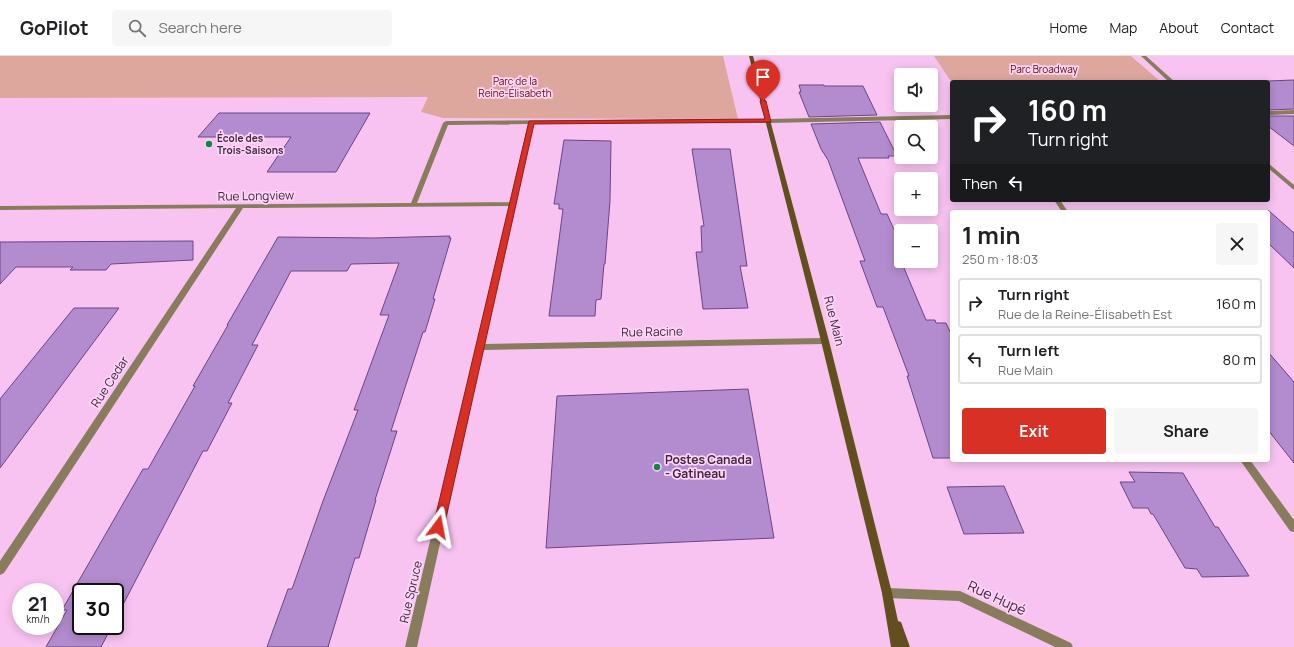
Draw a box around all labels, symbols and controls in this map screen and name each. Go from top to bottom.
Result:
search box [112,10,392,46]
text: GoPilot [20,15,88,41]
icon: search [126,17,148,39]
text: Search here [158,17,242,38]
text: Home [1050,18,1087,37]
text: Map [1109,18,1137,37]
text: About [1159,18,1199,37]
text: Contact [1221,18,1274,37]
pin [746,60,780,101]
park label: Parc Broadway [1010,62,1078,76]
icon: arrive [752,66,774,88]
map controls [894,68,938,268]
button: sound [894,68,938,112]
park label: Parc de la Reine-Élisabeth [478,74,552,100]
text: 160 m [1028,91,1107,129]
icon: right [962,96,1014,148]
button: search [894,120,938,164]
text: Turn right [1028,127,1109,151]
place label: École des Trois-Saisons [217,131,284,157]
marker: École des Trois-Saisons [204,139,214,149]
button: + [894,172,938,216]
icon: left [1005,172,1027,194]
text: Then [962,173,997,194]
street label: Rue Longview [218,186,294,205]
text: 1 min [962,218,1021,251]
button: close [1216,223,1258,265]
button: − [894,224,938,268]
text: 250 m · 18:03 [962,250,1038,268]
text: Turn right [998,284,1069,305]
icon: right [964,292,986,314]
text: 160 m [1216,293,1256,314]
street label: Rue Main [820,294,849,348]
text: Rue de la Reine-Élisabeth Est [998,305,1172,323]
street label: Rue Racine [621,322,683,341]
text: Turn left [998,340,1060,361]
icon: left [964,348,986,370]
text: 80 m [1222,349,1256,370]
street label: Rue Cedar [87,352,133,411]
text: Rue Main [998,361,1053,379]
button: Exit [962,408,1106,454]
button: Share [1114,408,1258,454]
place label: Postes Canada - Gatineau [665,451,752,482]
marker: Postes Canada - Gatineau [652,462,662,472]
position arrow [417,506,459,548]
street label: Rue Spruce [395,559,426,625]
street label: Rue Hupé [965,576,1030,619]
speed limit sign: 30 [72,583,124,635]
text: 21 [28,590,48,617]
text: km/h [26,612,50,626]

